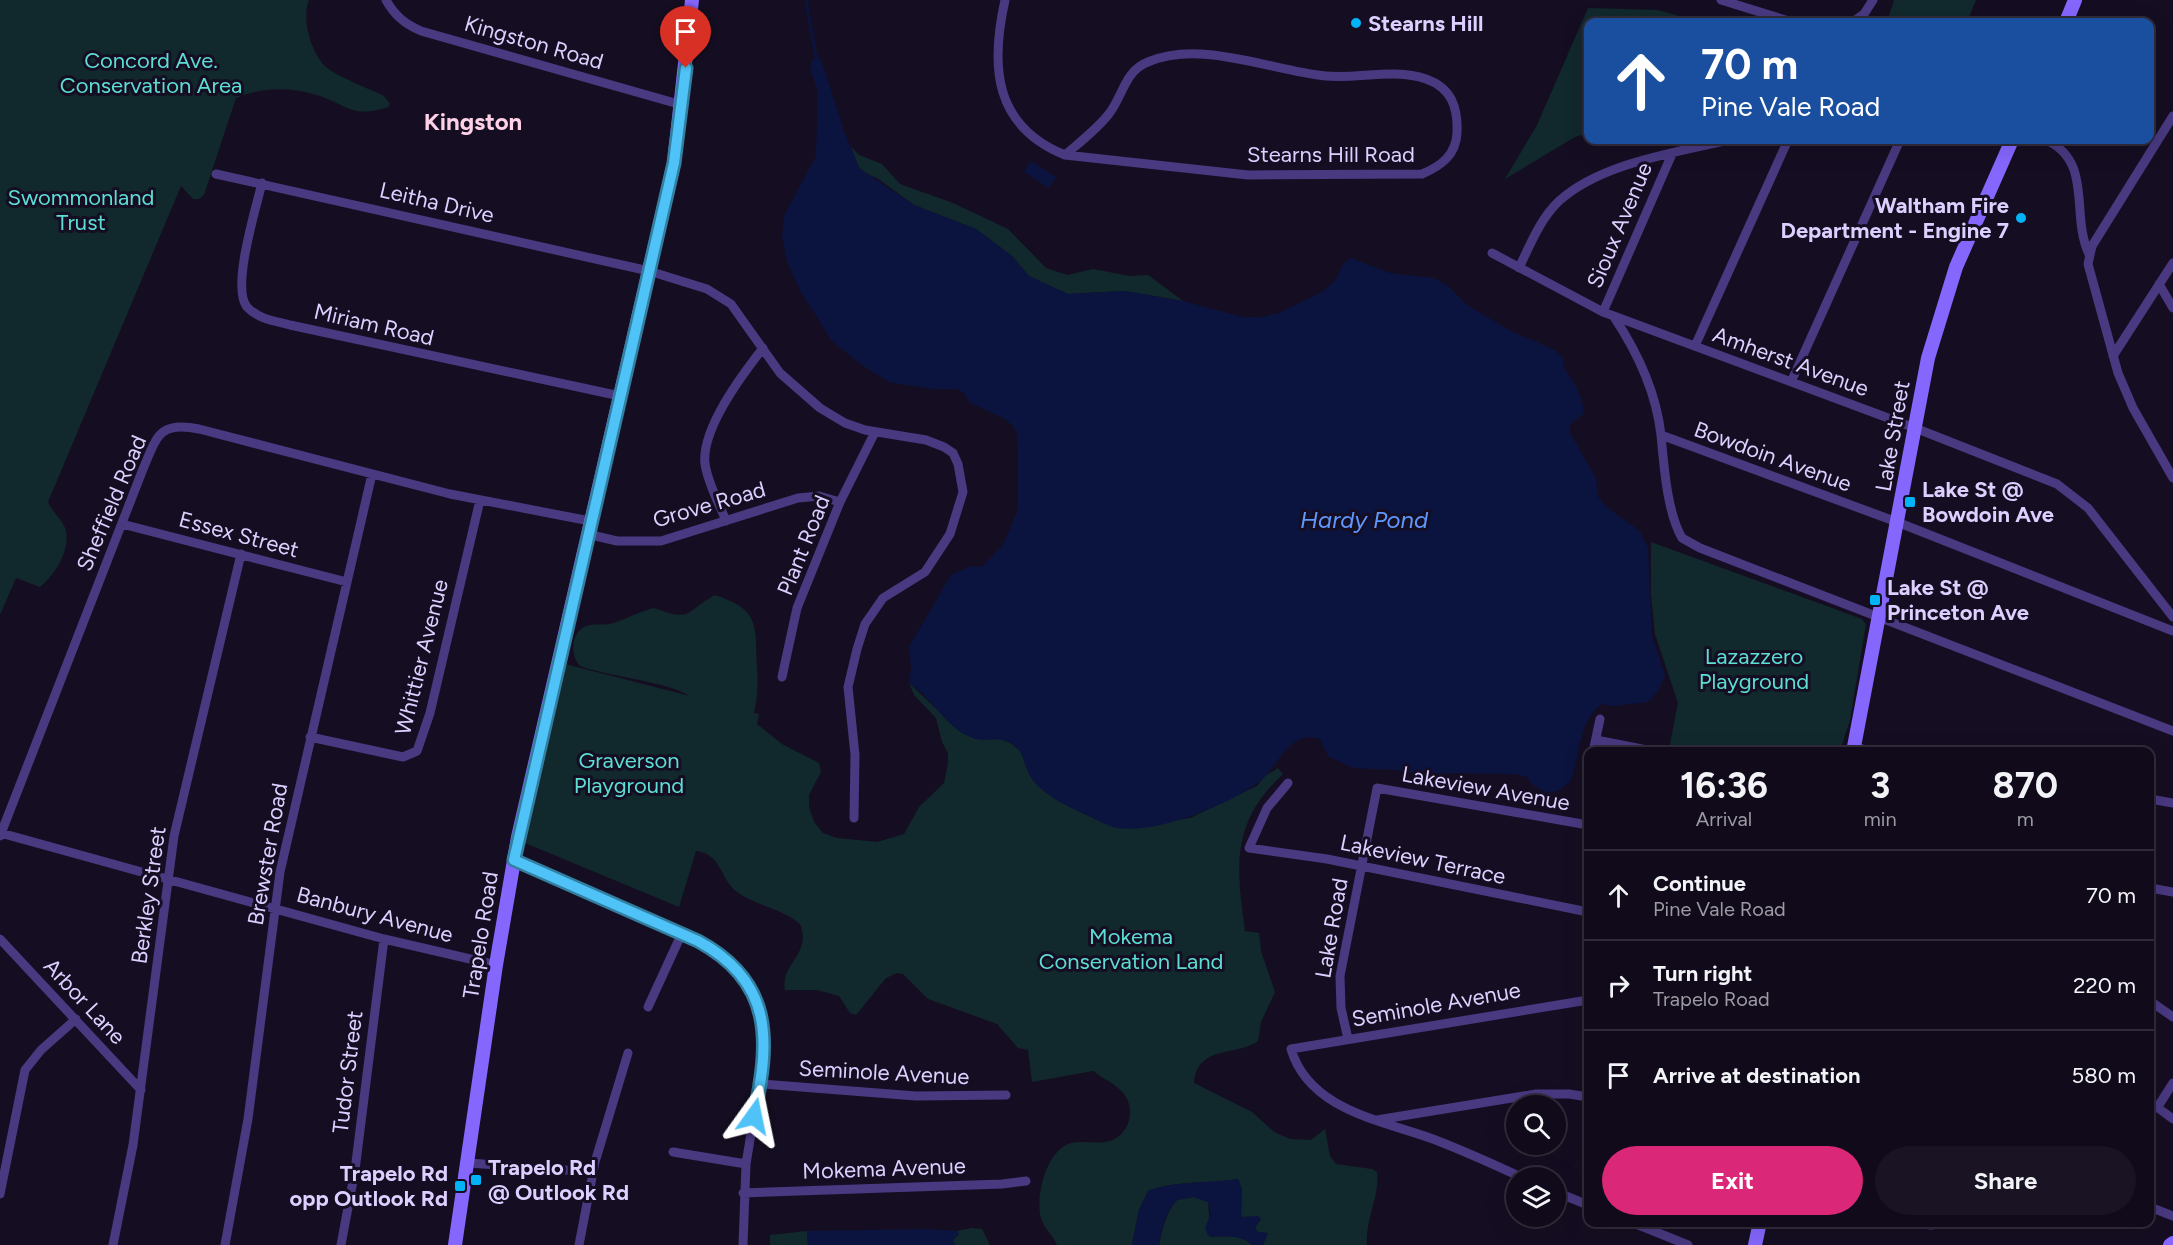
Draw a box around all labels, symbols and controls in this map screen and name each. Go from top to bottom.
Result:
pin [660,6,711,68]
street label: Kingston Road [461,10,606,75]
place label: Stearns Hill [1368,10,1483,37]
icon: arrive [669,15,702,48]
marker: Stearns Hill [1349,16,1363,30]
text: 70 m [1701,39,1798,90]
icon: ahead [1602,42,1680,120]
park label: Concord Ave. Conservation Area [60,47,242,99]
text: Pine Vale Road [1701,90,1880,123]
district label: Kingston [424,107,522,136]
street label: Stearns Hill Road [1247,141,1415,168]
street label: Sioux Avenue [1581,158,1658,292]
street label: Leitha Drive [377,176,497,229]
park label: Swommonland Trust [8,184,154,236]
place label: Waltham Fire Department - Engine 7 [1781,192,2009,244]
marker: Waltham Fire Department - Engine 7 [2014,211,2028,225]
street label: Miriam Road [311,298,436,351]
street label: Amherst Avenue [1709,321,1872,402]
street label: Lake Street [1869,379,1916,494]
street label: Bowdoin Avenue [1690,415,1855,498]
street label: Sheffield Road [71,431,152,575]
street label: Grove Road [650,476,769,533]
place label: Lake St @ Bowdoin Ave [1922,476,2054,528]
street label: Plant Road [771,491,836,599]
marker: Lake St @ Bowdoin Ave [1903,495,1917,509]
water label: Hardy Pond [1300,505,1429,534]
street label: Essex Street [176,506,302,563]
place label: Lake St @ Princeton Ave [1887,574,2029,626]
street label: Whittier Avenue [389,576,454,738]
marker: Lake St @ Princeton Ave [1868,593,1882,607]
park label: Lazazzero Playground [1699,643,1809,695]
park label: Graverson Playground [574,747,684,799]
street label: Lakeview Avenue [1400,760,1572,817]
text: 16:36 [1680,764,1768,807]
text: 3 [1870,764,1890,807]
text: 870 [1993,764,2058,807]
street label: Brewster Road [242,781,293,927]
text: Arrival [1696,807,1752,831]
text: min [1864,807,1897,831]
text: m [2017,807,2034,831]
street label: Berkley Street [125,824,172,966]
street label: Lakeview Terrace [1338,829,1508,890]
street label: Trapelo Road [457,870,504,1001]
text: Continue [1653,870,1746,897]
street label: Lake Road [1309,876,1354,980]
icon: ahead [1602,879,1635,912]
street label: Banbury Avenue [294,881,456,948]
text: 70 m [2086,882,2136,909]
text: Pine Vale Road [1653,897,1786,921]
park label: Mokema Conservation Land [1039,923,1223,975]
street label: Arbor Lane [38,953,131,1050]
text: Turn right [1653,960,1752,987]
icon: right [1602,969,1635,1002]
text: 220 m [2073,972,2136,999]
street label: Seminole Avenue [1350,976,1523,1033]
text: Trapelo Road [1653,987,1770,1011]
street label: Tudor Street [327,1009,368,1135]
street label: Seminole Avenue [798,1055,970,1090]
icon: arrive [1602,1059,1635,1092]
text: Arrive at destination [1653,1062,1861,1089]
text: 580 m [2072,1062,2136,1089]
position arrow [722,1084,786,1148]
map controls [1506,1095,1566,1227]
button: search [1506,1095,1566,1155]
button: Exit [1602,1146,1863,1215]
button: Share [1875,1146,2136,1215]
street label: Mokema Avenue [802,1152,966,1185]
place label: Trapelo Rd @ Outlook Rd [488,1154,629,1206]
place label: Trapelo Rd opp Outlook Rd [290,1160,448,1212]
button: layers [1506,1167,1566,1227]
marker: Trapelo Rd @ Outlook Rd [469,1173,483,1187]
marker: Trapelo Rd opp Outlook Rd [453,1179,467,1193]

